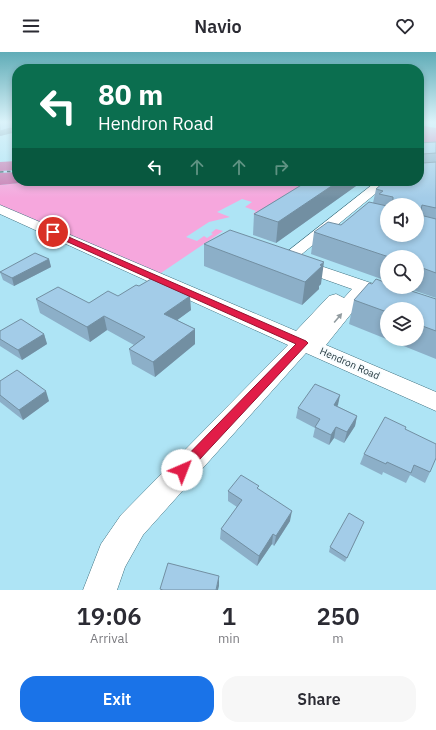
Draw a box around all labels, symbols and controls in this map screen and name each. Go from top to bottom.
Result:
icon: menu [20,15,42,37]
text: Navio [194,15,242,38]
icon: heart [394,15,416,37]
text: 80 m [98,76,163,113]
icon: left [32,80,84,132]
text: Hendron Road [98,112,214,135]
icon: left [144,156,166,178]
icon: ahead [186,156,208,178]
icon: ahead [228,156,250,178]
icon: right [270,156,292,178]
map controls [380,198,424,346]
button: sound [380,198,424,242]
pin [36,215,70,249]
icon: arrive [42,221,64,243]
button: search [380,250,424,294]
button: layers [380,302,424,346]
one-way arrow [334,312,343,323]
street label: Hendron Road [318,344,382,382]
position arrow [161,449,203,491]
text: 19:06 [76,600,142,632]
text: 1 [222,600,236,632]
text: 250 [316,600,360,632]
text: Arrival [90,630,128,647]
text: min [218,630,240,647]
text: m [332,630,344,647]
button: Exit [20,676,214,722]
button: Share [222,676,416,722]

